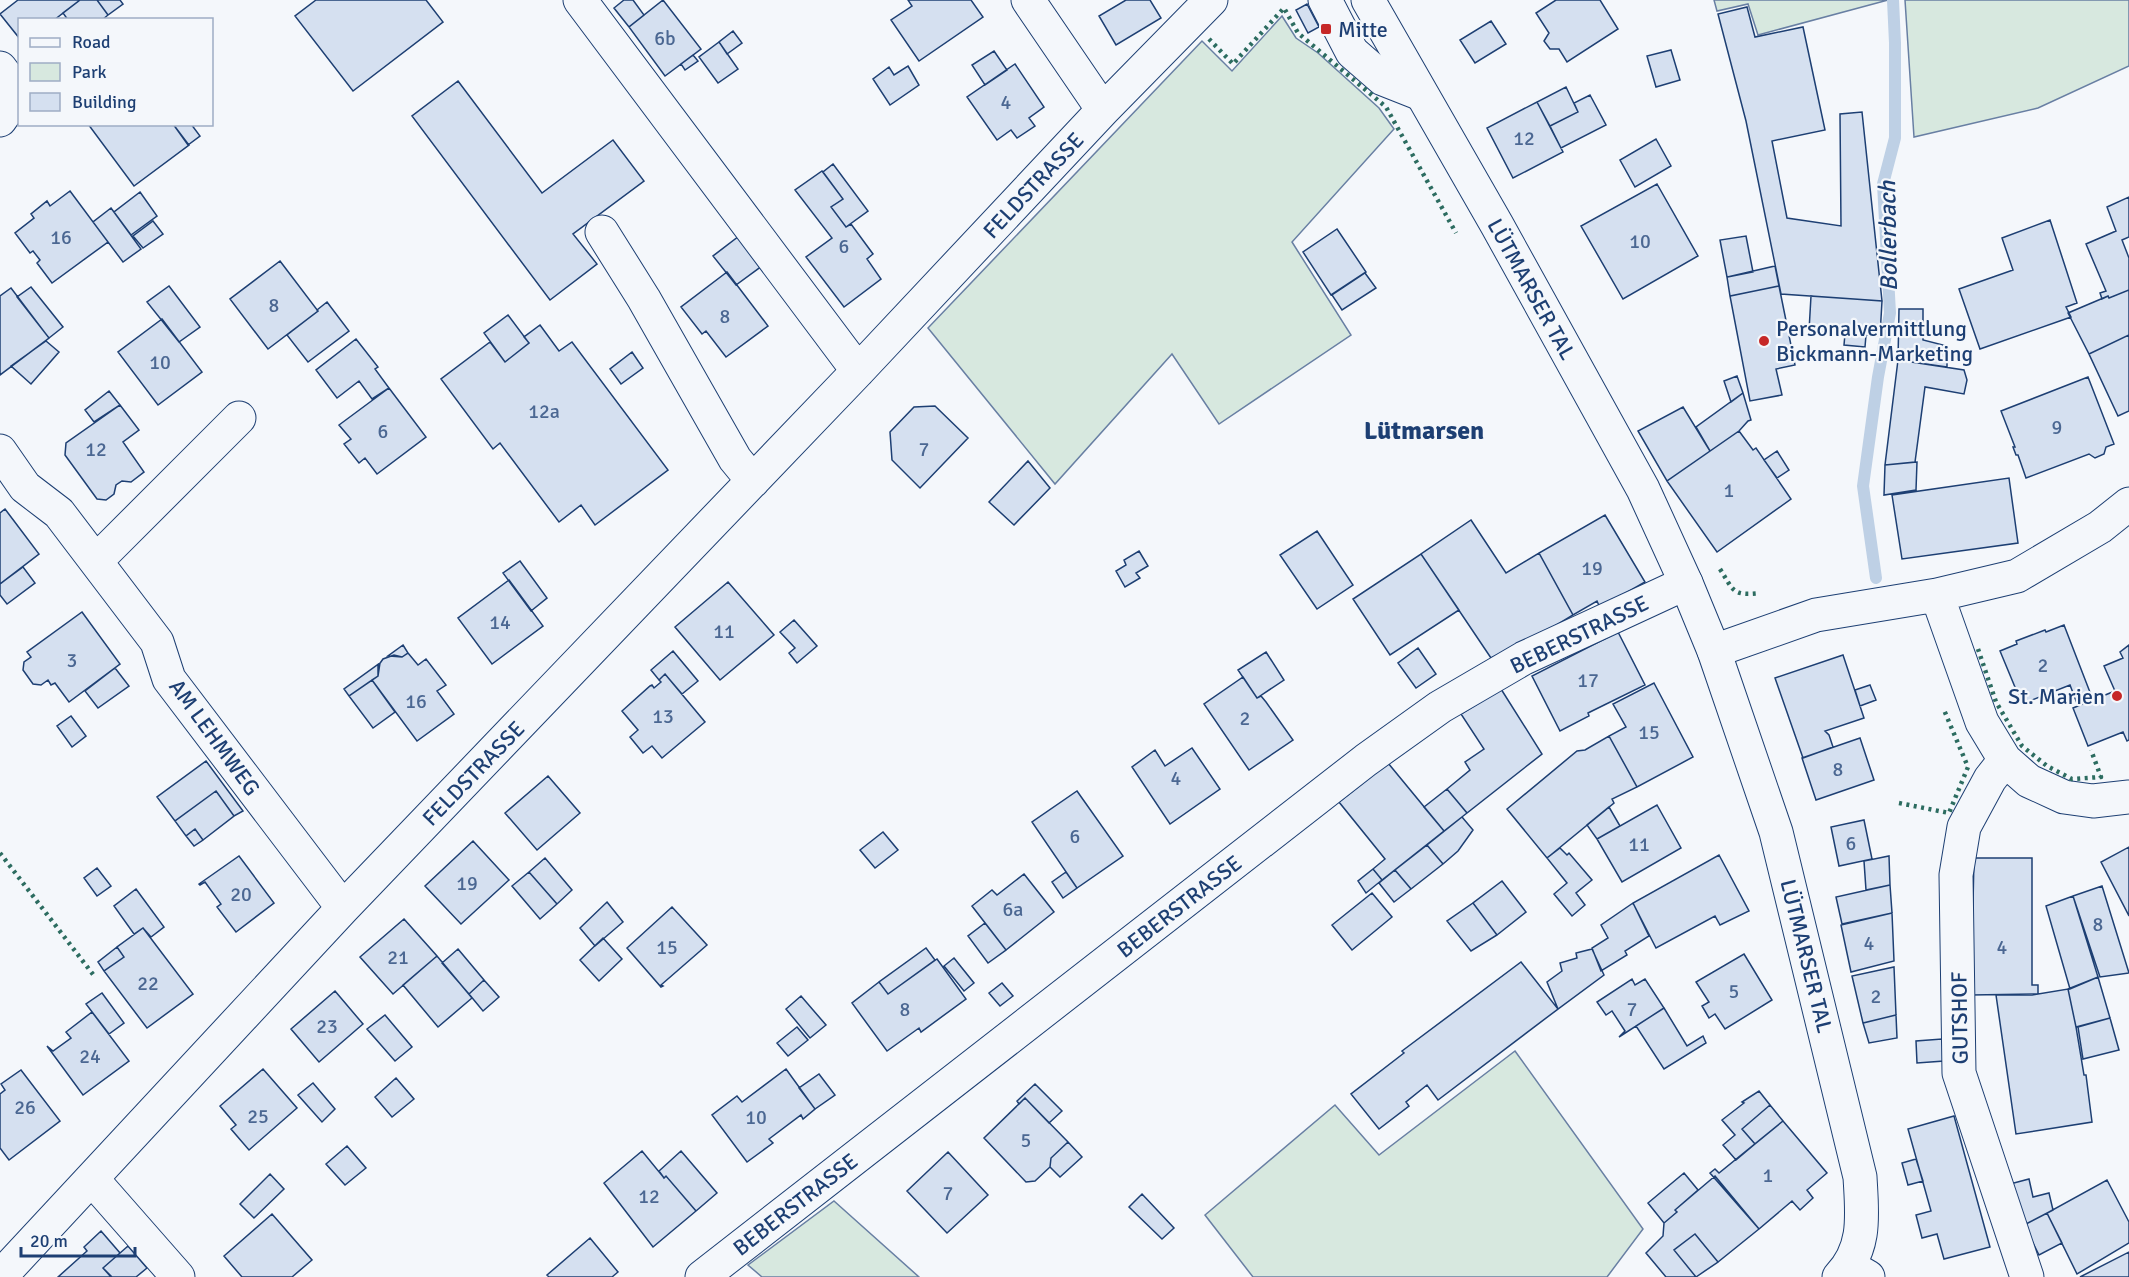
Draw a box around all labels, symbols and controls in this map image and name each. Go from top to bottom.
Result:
place label: Mitte [1338,16,1388,43]
legend [18,18,213,126]
marker: Mitte [1319,22,1333,36]
house number: 6b [654,26,676,51]
text: Road [72,31,111,53]
text: Park [72,61,107,83]
house number: 4 [1001,90,1012,115]
text: Building [72,91,136,113]
house number: 12 [1513,126,1535,151]
street label: FELDSTRASSE [977,127,1089,244]
water label: Bollerbach [1872,180,1904,292]
street label: LÜTMARSER TAL [1482,214,1582,365]
house number: 16 [50,225,72,250]
house number: 10 [1629,229,1651,254]
house number: 6 [839,234,849,259]
house number: 8 [269,293,279,318]
house number: 8 [720,304,730,329]
place label: Personalvermittlung Bickmann-Marketing [1776,315,1973,367]
marker: Personalvermittlung Bickmann-Marketing [1757,334,1771,348]
house number: 10 [149,350,171,375]
house number: 12a [528,399,560,424]
district label: Lütmarsen [1364,415,1484,447]
house number: 9 [2052,415,2062,440]
house number: 6 [378,419,388,444]
house number: 12 [85,437,107,462]
house number: 7 [919,437,929,462]
house number: 1 [1724,478,1734,503]
house number: 19 [1581,556,1603,581]
street label: BEBERSTRASSE [1506,589,1653,680]
house number: 14 [489,610,511,635]
house number: 11 [713,619,735,644]
house number: 3 [67,648,77,673]
house number: 2 [2038,653,2048,678]
house number: 17 [1577,668,1599,693]
street label: AM LEHMWEG [163,674,266,801]
place label: St. Marien [2008,683,2105,710]
house number: 16 [405,689,427,714]
marker: St. Marien [2110,689,2124,703]
house number: 13 [652,704,674,729]
house number: 2 [1240,706,1250,731]
street label: FELDSTRASSE [417,715,530,831]
house number: 15 [1638,720,1660,745]
house number: 8 [1833,757,1843,782]
house number: 4 [1171,766,1182,791]
house number: 6 [1070,824,1080,849]
house number: 6 [1846,831,1856,856]
house number: 11 [1628,832,1650,857]
street label: BEBERSTRASSE [1112,849,1247,963]
house number: 19 [456,871,478,896]
street label: LÜTMARSER TAL [1774,877,1839,1036]
house number: 20 [230,882,252,907]
house number: 6a [1003,897,1023,922]
house number: 8 [2093,912,2103,937]
house number: 4 [1864,931,1875,956]
house number: 15 [656,935,678,960]
house number: 4 [1997,935,2008,960]
house number: 21 [387,945,409,970]
house number: 22 [137,971,159,996]
street label: GUTSHOF [1945,971,1974,1065]
house number: 5 [1729,979,1739,1004]
house number: 2 [1871,984,1881,1009]
house number: 8 [900,997,910,1022]
house number: 7 [1627,997,1637,1022]
house number: 23 [316,1014,338,1039]
house number: 24 [79,1044,101,1069]
house number: 26 [14,1095,36,1120]
house number: 25 [247,1104,269,1129]
house number: 10 [745,1105,767,1130]
house number: 5 [1021,1128,1031,1153]
street label: BEBERSTRASSE [728,1147,863,1261]
house number: 1 [1763,1163,1773,1188]
house number: 7 [943,1181,953,1206]
house number: 12 [638,1184,660,1209]
scale bar [21,1220,135,1258]
text: 20 m [30,1230,68,1252]

